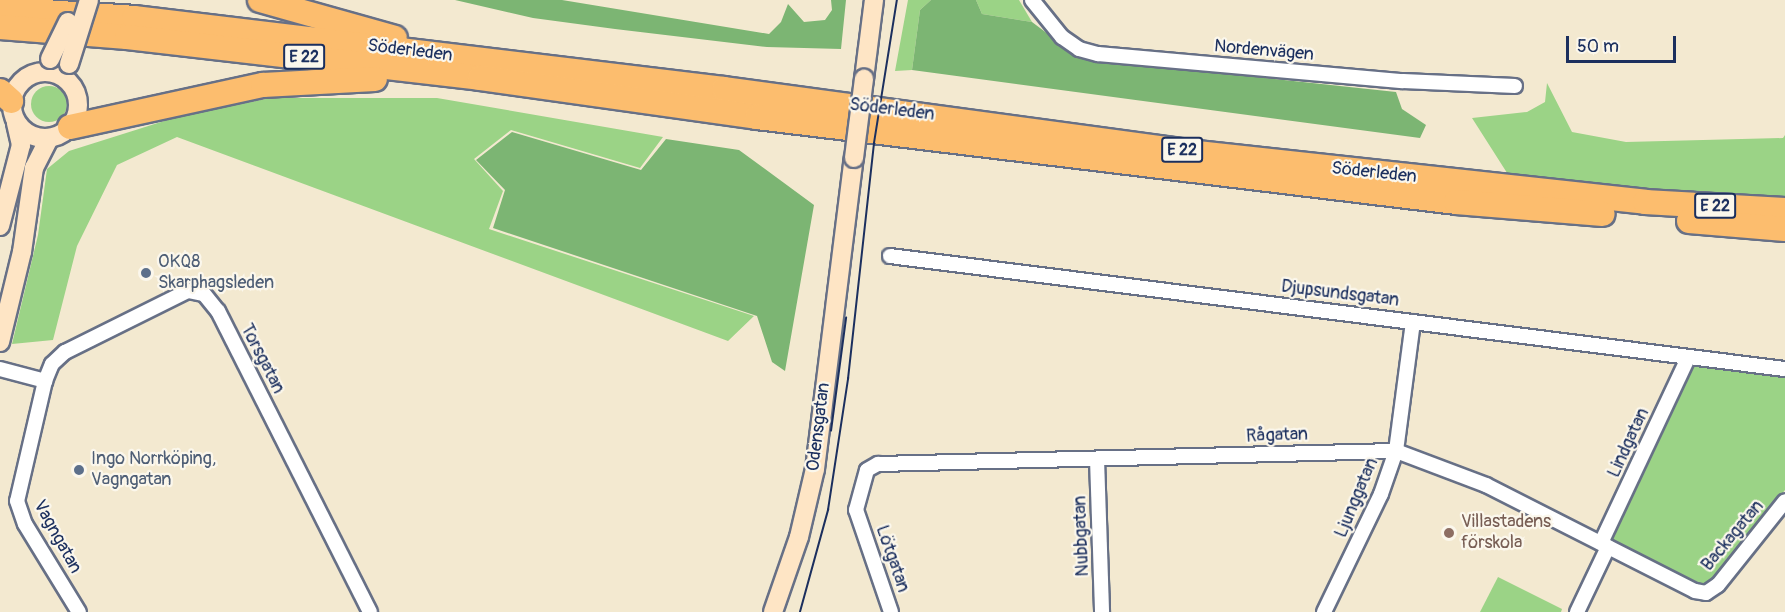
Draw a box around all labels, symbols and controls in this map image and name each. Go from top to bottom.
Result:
scale bar [1569,24,1678,62]
street label: Söderleden [366,35,454,67]
text: 50 m [1577,35,1619,58]
street label: Nordenvägen [1213,36,1315,66]
road number: E 22 [283,44,325,70]
street label: Söderleden [848,94,936,126]
road number: E 22 [1161,137,1203,163]
street label: Söderleden [1330,158,1418,188]
road number: E 22 [1694,193,1736,219]
place label: OKQ8 Skarphagsleden [158,252,274,294]
marker: OKQ8 Skarphagsleden [139,266,153,280]
street label: Djupsundsgatan [1280,276,1400,312]
street label: Torsgatan [235,320,289,398]
street label: Odensgatan [803,382,835,472]
street label: Lindgatan [1604,405,1654,481]
street label: Rågatan [1246,424,1308,448]
place label: Ingo Norrköping, Vagngatan [91,449,216,492]
street label: Ljunggatan [1331,455,1383,541]
marker: Ingo Norrköping, Vagngatan [72,463,86,477]
street label: Nubbgatan [1070,495,1094,577]
street label: Backagatan [1697,496,1769,576]
street label: Vagngatan [28,497,86,577]
place label: Villastadens förskola [1461,512,1551,554]
street label: Lötgatan [870,523,914,595]
marker: Villastadens förskola [1442,526,1456,540]

